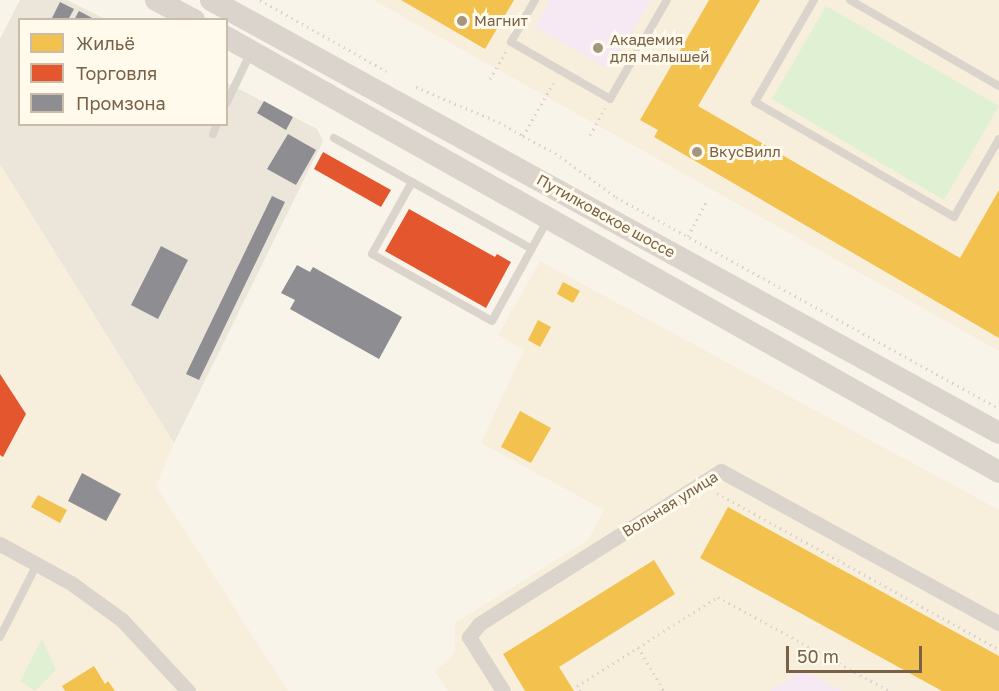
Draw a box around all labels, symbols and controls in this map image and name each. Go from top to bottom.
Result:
place label: Магнит [474,12,528,30]
marker: Магнит [455,14,469,28]
legend [18,18,228,126]
place label: Академия для малышей [610,30,709,65]
text: Жильё [76,32,135,54]
marker: Академия для малышей [591,41,605,55]
text: Торговля [76,62,157,84]
text: Промзона [76,92,166,114]
place label: ВкусВилл [709,143,781,161]
marker: ВкусВилл [690,145,704,159]
street label: Путилковское шоссе [534,171,678,261]
street label: Вольная улица [619,467,721,541]
scale bar [789,634,926,672]
text: 50 m [797,645,839,667]

